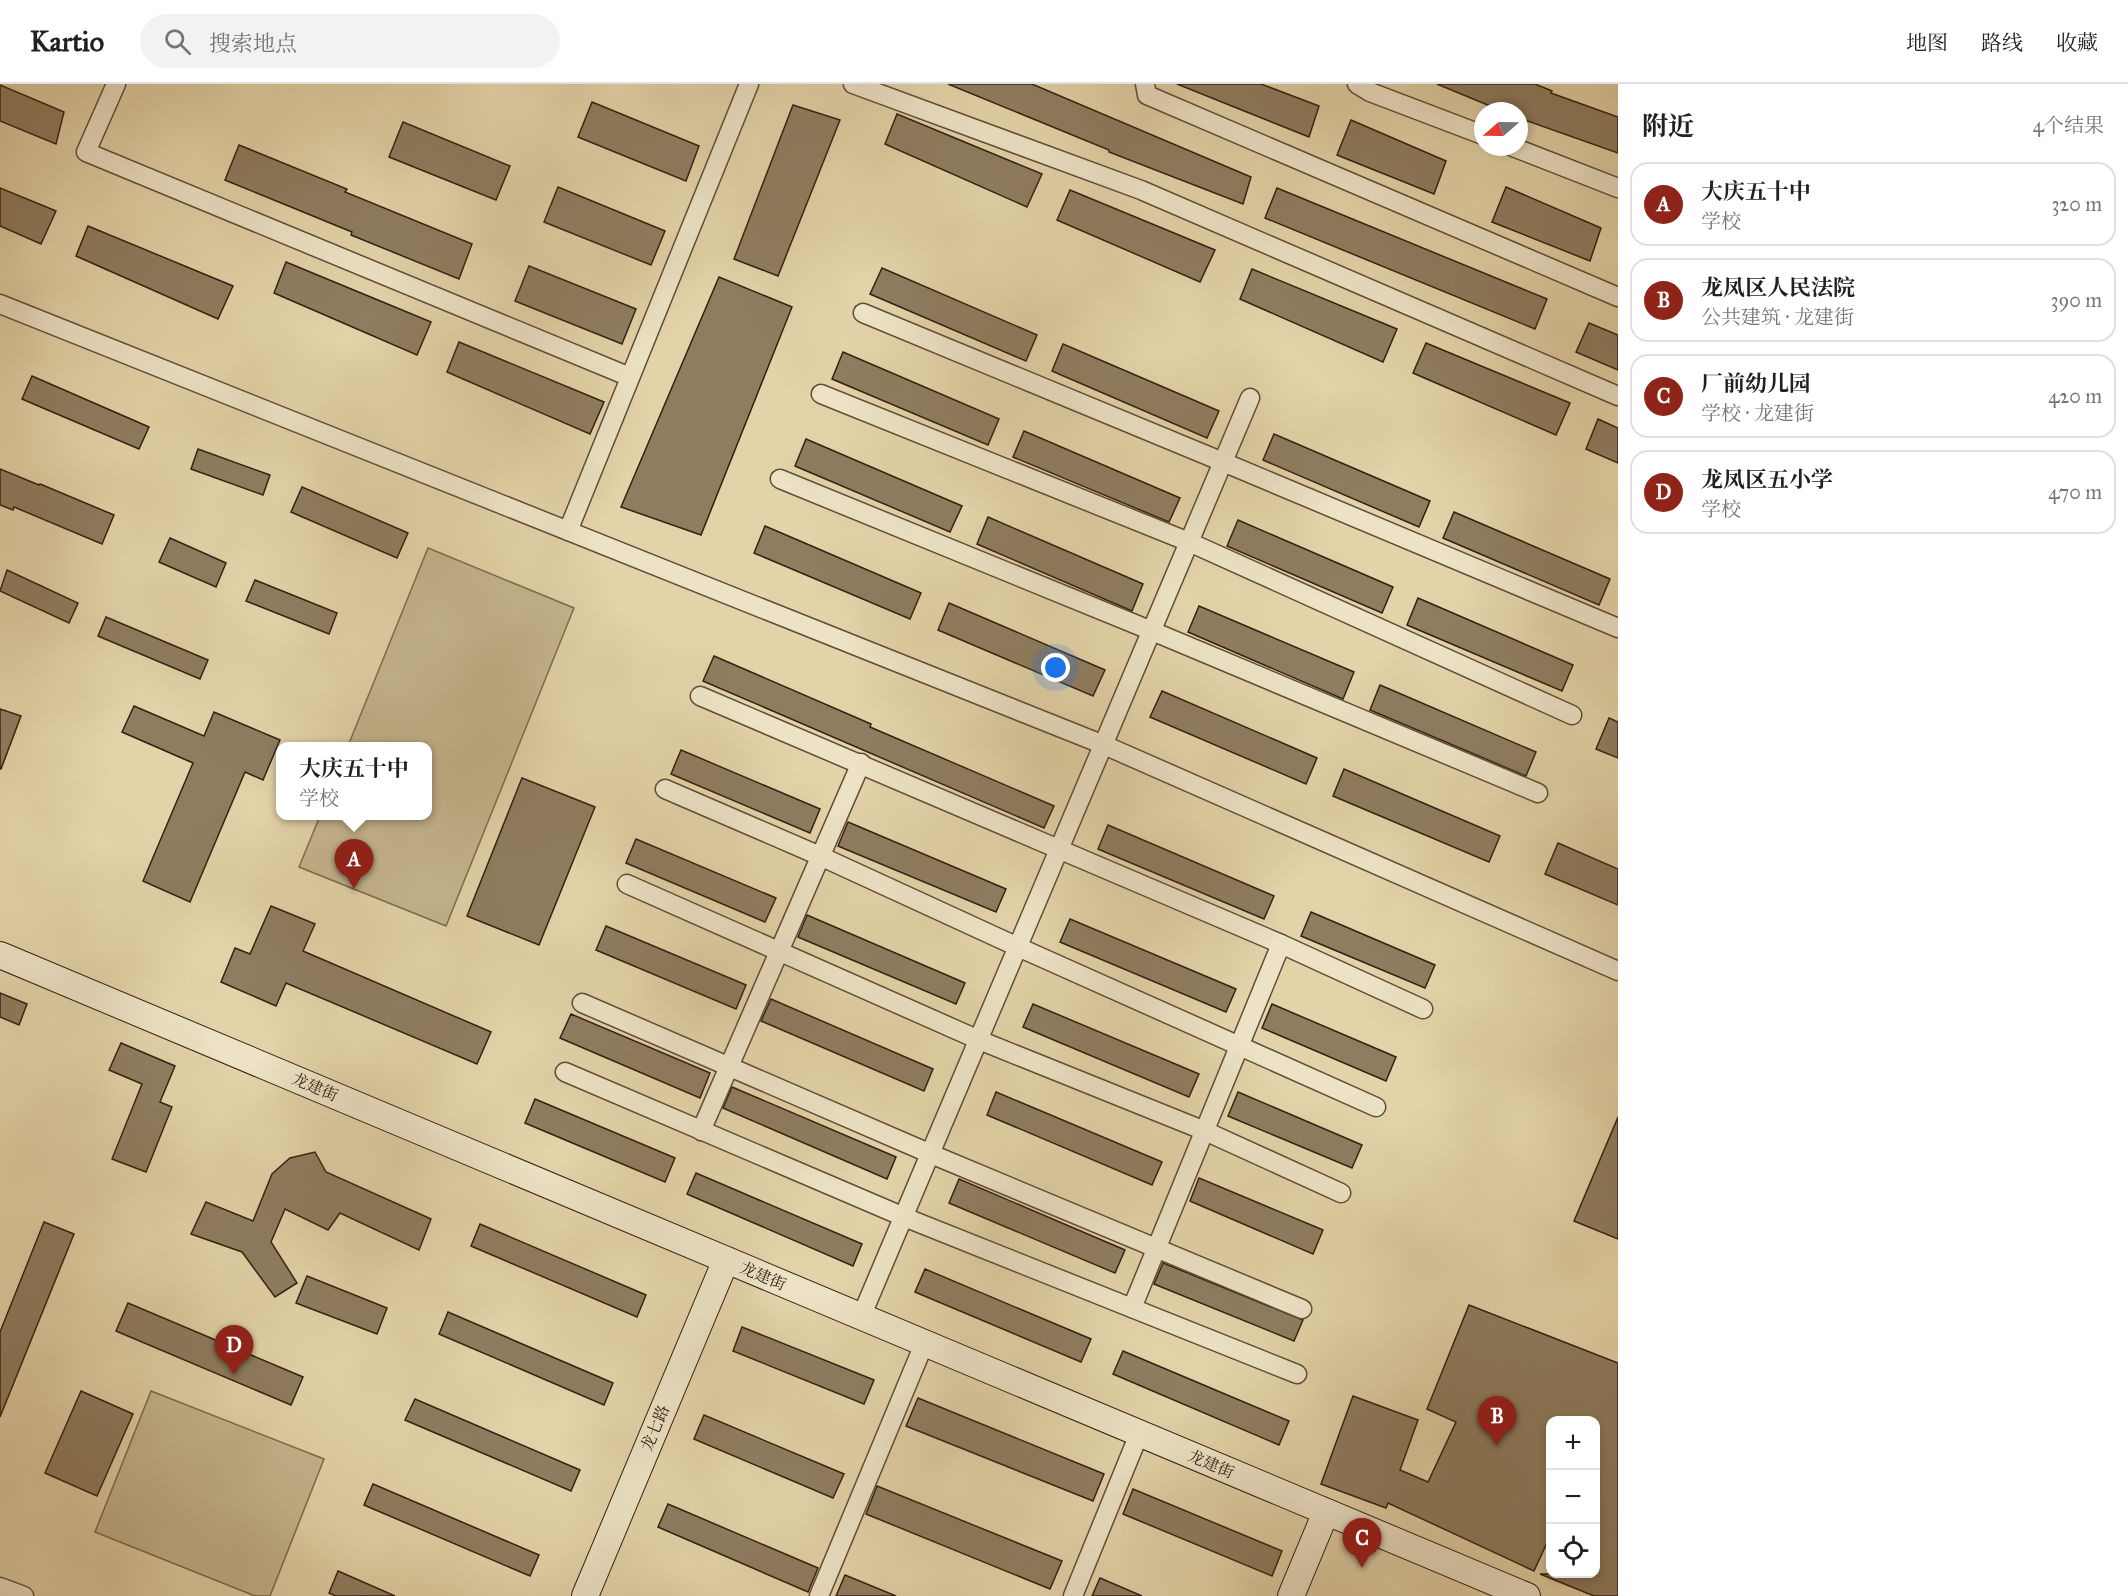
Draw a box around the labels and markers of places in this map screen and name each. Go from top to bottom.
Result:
pin: A [334,840,374,889]
pin: D [214,1326,254,1375]
pin: B [1478,1396,1516,1446]
pin: C [1342,1518,1382,1568]

